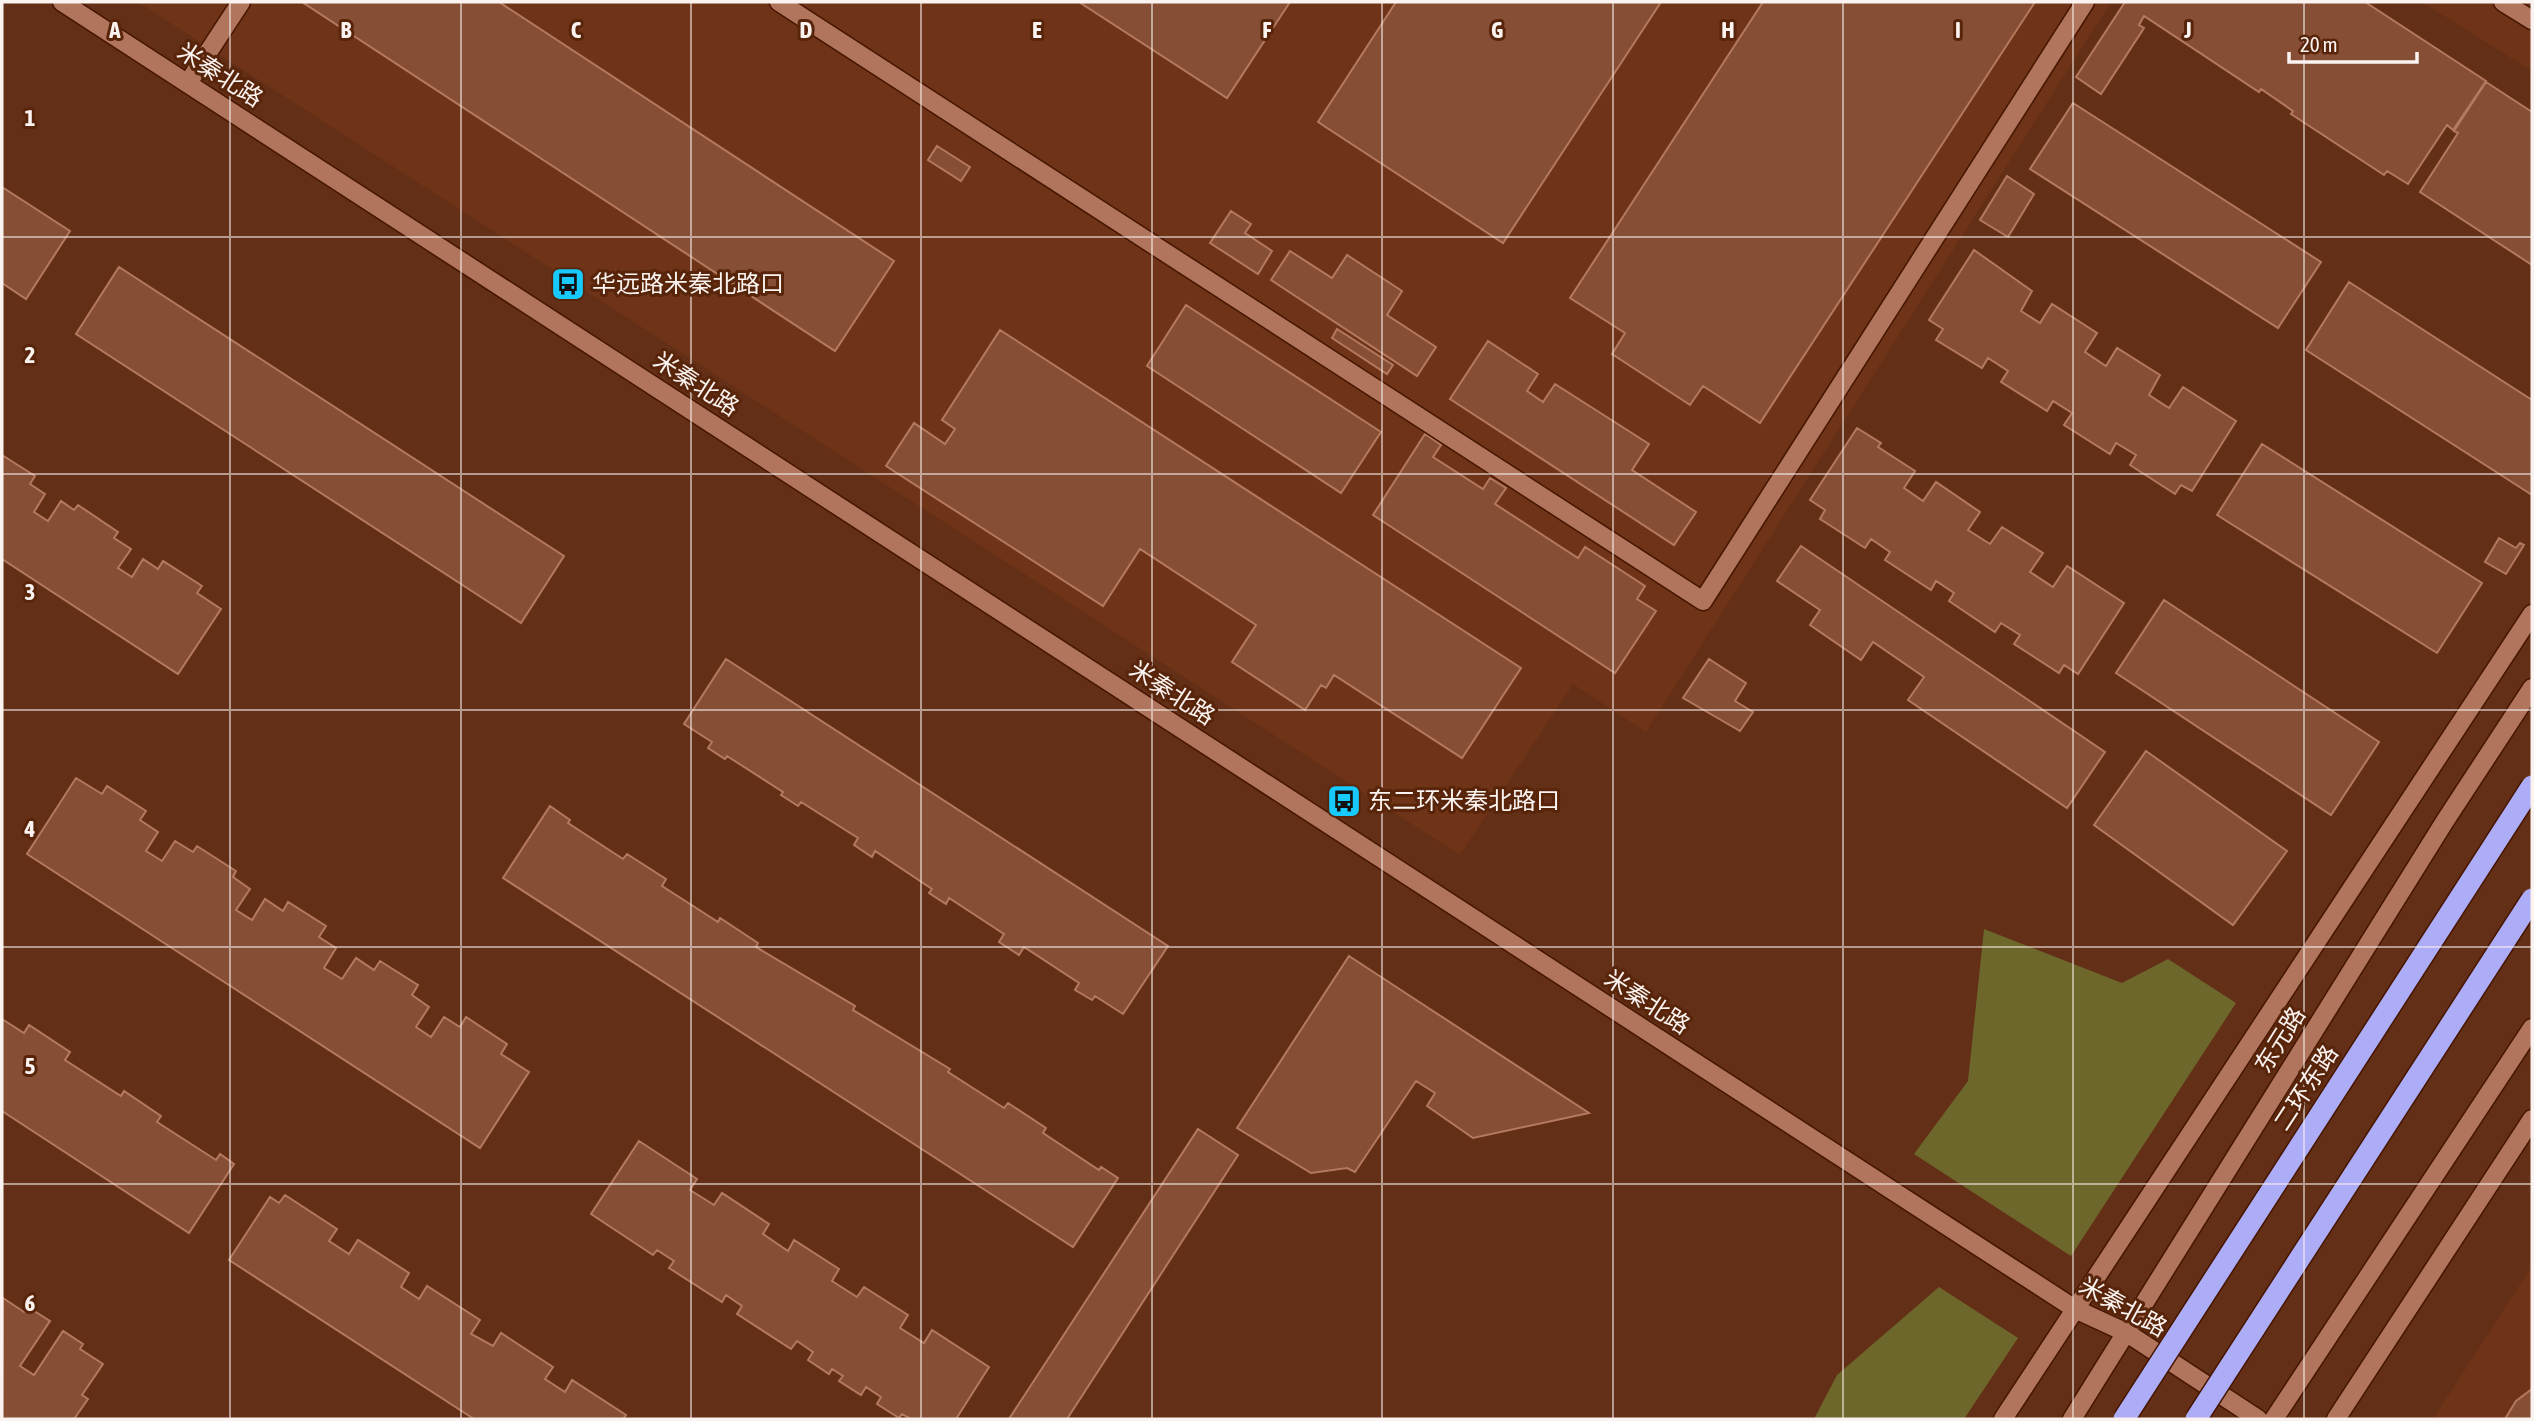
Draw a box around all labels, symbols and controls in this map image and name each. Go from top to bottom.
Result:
text: A [108,17,121,43]
text: B [341,17,352,43]
text: C [571,17,582,43]
text: D [800,17,813,43]
text: E [1032,17,1042,43]
text: F [1262,17,1272,43]
text: G [1491,17,1503,43]
text: H [1721,17,1735,43]
text: I [1955,17,1961,43]
text: J [2183,17,2192,43]
scale bar [2289,21,2417,65]
text: 20 m [2300,32,2338,56]
street label: 米秦北路 [173,37,268,112]
text: 1 [25,105,36,131]
bus stop icon: 华远路米秦北路口 [549,265,587,303]
place label: 华远路米秦北路口 [592,270,784,297]
text: 2 [25,342,35,368]
street label: 米秦北路 [649,346,744,421]
text: 3 [25,579,35,605]
street label: 米秦北路 [1125,655,1220,730]
bus stop icon: 东二环米秦北路口 [1325,782,1363,820]
place label: 东二环米秦北路口 [1368,787,1560,814]
text: 4 [24,816,36,842]
street label: 米秦北路 [1600,964,1695,1039]
street label: 东元路 [2249,1002,2310,1077]
street label: 二环东路 [2268,1040,2343,1135]
text: 5 [25,1053,36,1079]
street label: 米秦北路 [2075,1271,2172,1342]
text: 6 [25,1290,36,1316]

